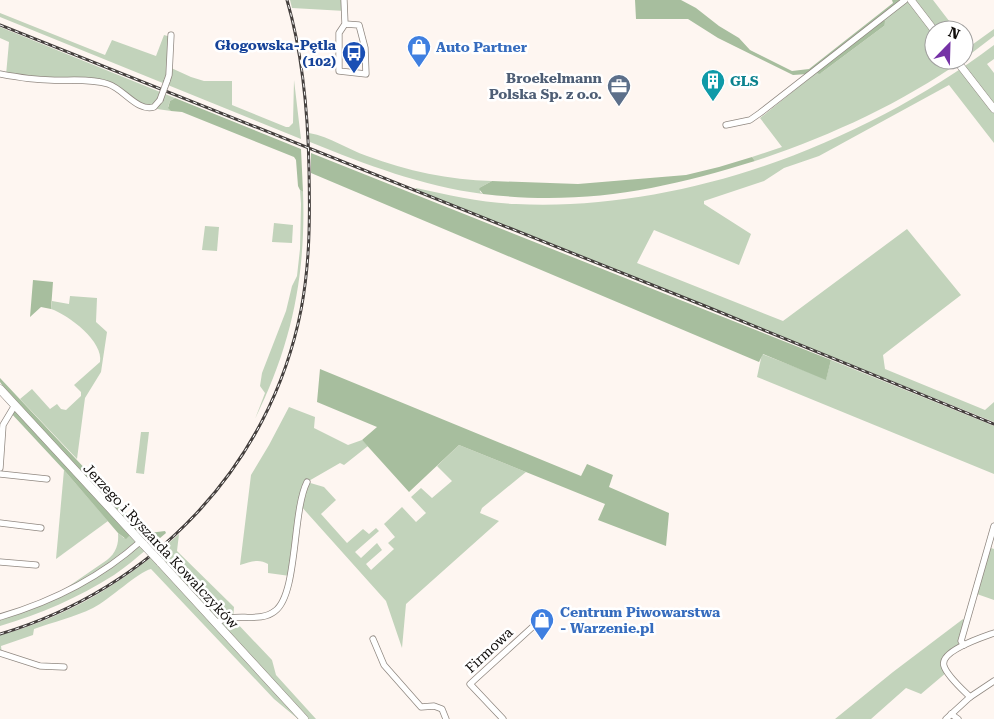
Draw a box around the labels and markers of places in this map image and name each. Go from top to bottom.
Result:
shop icon: Auto Partner [406,34,432,68]
place label: Głogowska-Pętla (102) [215,37,337,69]
place label: Auto Partner [436,39,528,55]
bus stop icon: Głogowska-Pętla (102) [341,40,367,74]
building icon: GLS [700,68,726,102]
place label: Broekelmann Polska Sp. z o.o. [489,70,603,102]
office icon: Broekelmann Polska Sp. z o.o. [606,73,632,107]
place label: GLS [730,73,759,89]
place label: Centrum Piwowarstwa - Warzenie.pl [560,604,721,636]
shop icon: Centrum Piwowarstwa - Warzenie.pl [529,607,555,641]

